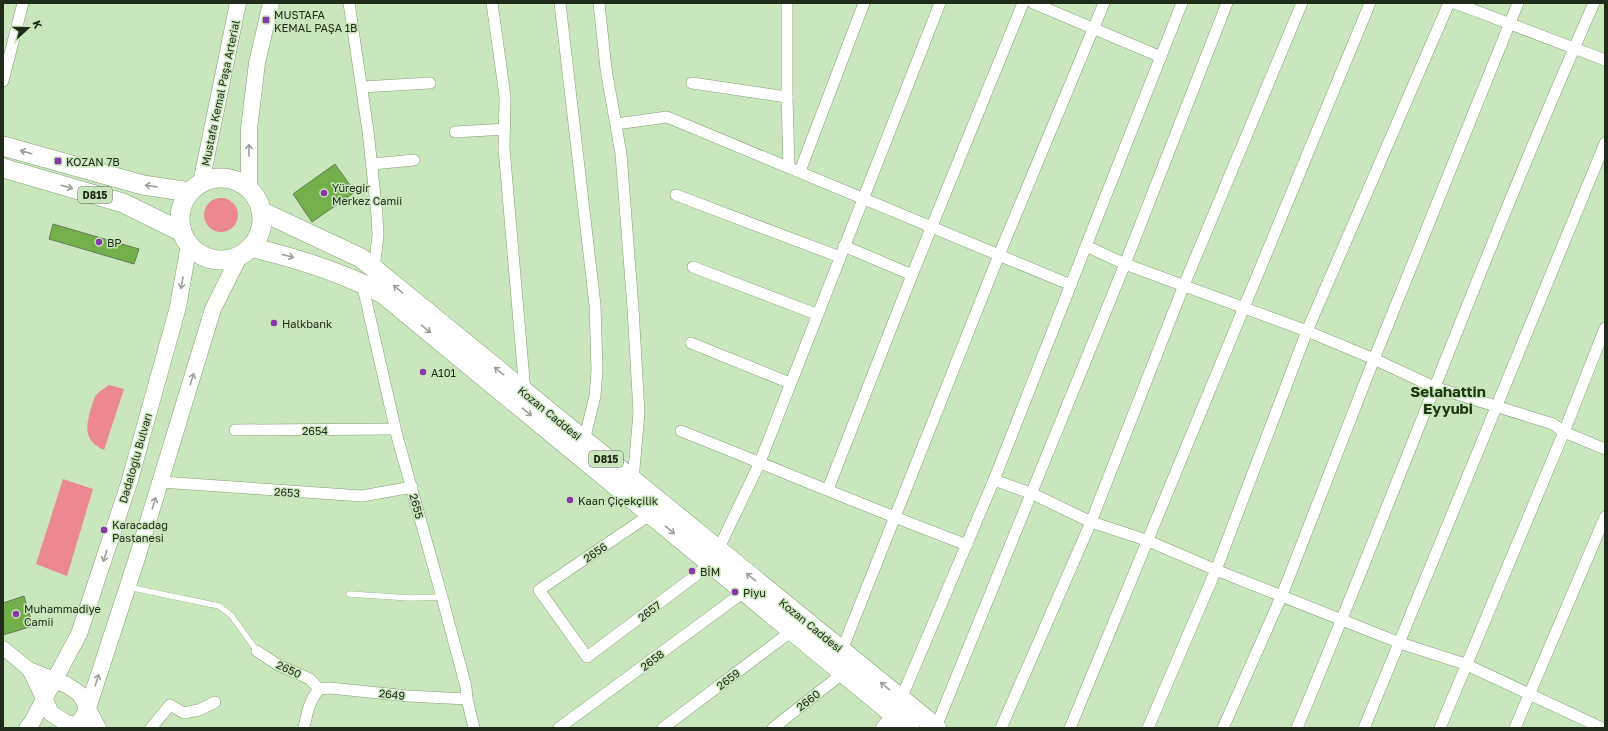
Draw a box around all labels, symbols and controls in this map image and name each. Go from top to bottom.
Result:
north arrow [8,8,48,48]
place label: MUSTAFA KEMAL PAŞA 1B [274,8,358,34]
marker: MUSTAFA KEMAL PAŞA 1B [261,15,271,25]
text: K [30,18,45,30]
street label: Mustafa Kemal Paşa Arterial [198,18,242,167]
one-way arrow [245,144,253,157]
one-way arrow [20,148,33,155]
place label: KOZAN 7B [66,155,120,168]
marker: KOZAN 7B [53,156,63,166]
place label: Yüreğir Merkez Camii [332,181,402,207]
one-way arrow [145,182,158,190]
one-way arrow [61,184,74,191]
road number: D815 [78,187,112,203]
marker: Yüreğir Merkez Camii [319,188,329,198]
place label: BP [107,236,122,249]
marker: BP [94,237,104,247]
one-way arrow [282,253,295,261]
one-way arrow [178,276,186,289]
one-way arrow [393,284,403,293]
place label: Halkbank [282,317,332,330]
marker: Halkbank [269,318,279,328]
one-way arrow [421,325,432,334]
place label: A101 [431,366,456,379]
marker: A101 [418,367,428,377]
one-way arrow [493,367,504,376]
one-way arrow [189,373,196,386]
district label: Selahattin Eyyubi [1410,382,1486,417]
street label: Kozan Caddesi [516,383,584,443]
one-way arrow [521,407,532,416]
street label: Dadaloğlu Bulvarı [116,411,154,505]
street label: 2654 [302,424,328,437]
road number: D815 [589,451,623,467]
street label: 2653 [274,485,300,499]
street label: 2655 [407,492,427,520]
place label: Kaan Çiçekçilik [578,494,658,507]
marker: Kaan Çiçekçilik [565,495,575,505]
one-way arrow [151,497,158,510]
place label: Karacadag Pastanesi [112,518,168,544]
marker: Karacadag Pastanesi [99,525,109,535]
one-way arrow [665,526,676,535]
street label: 2656 [581,539,610,565]
one-way arrow [101,549,108,562]
place label: BİM [700,565,720,578]
marker: BİM [687,566,697,576]
one-way arrow [746,573,757,581]
place label: Piyu [743,586,766,599]
marker: Piyu [730,587,740,597]
street label: Kozan Caddesi [777,595,845,655]
street label: 2657 [635,598,663,624]
place label: Muhammadiye Camii [24,602,101,628]
marker: Muhammadiye Camii [11,609,21,619]
street label: 2658 [638,647,667,673]
street label: 2650 [274,658,304,681]
street label: 2659 [714,666,742,692]
one-way arrow [94,674,101,687]
one-way arrow [879,681,890,690]
street label: 2649 [378,686,406,702]
street label: 2660 [794,687,823,713]

